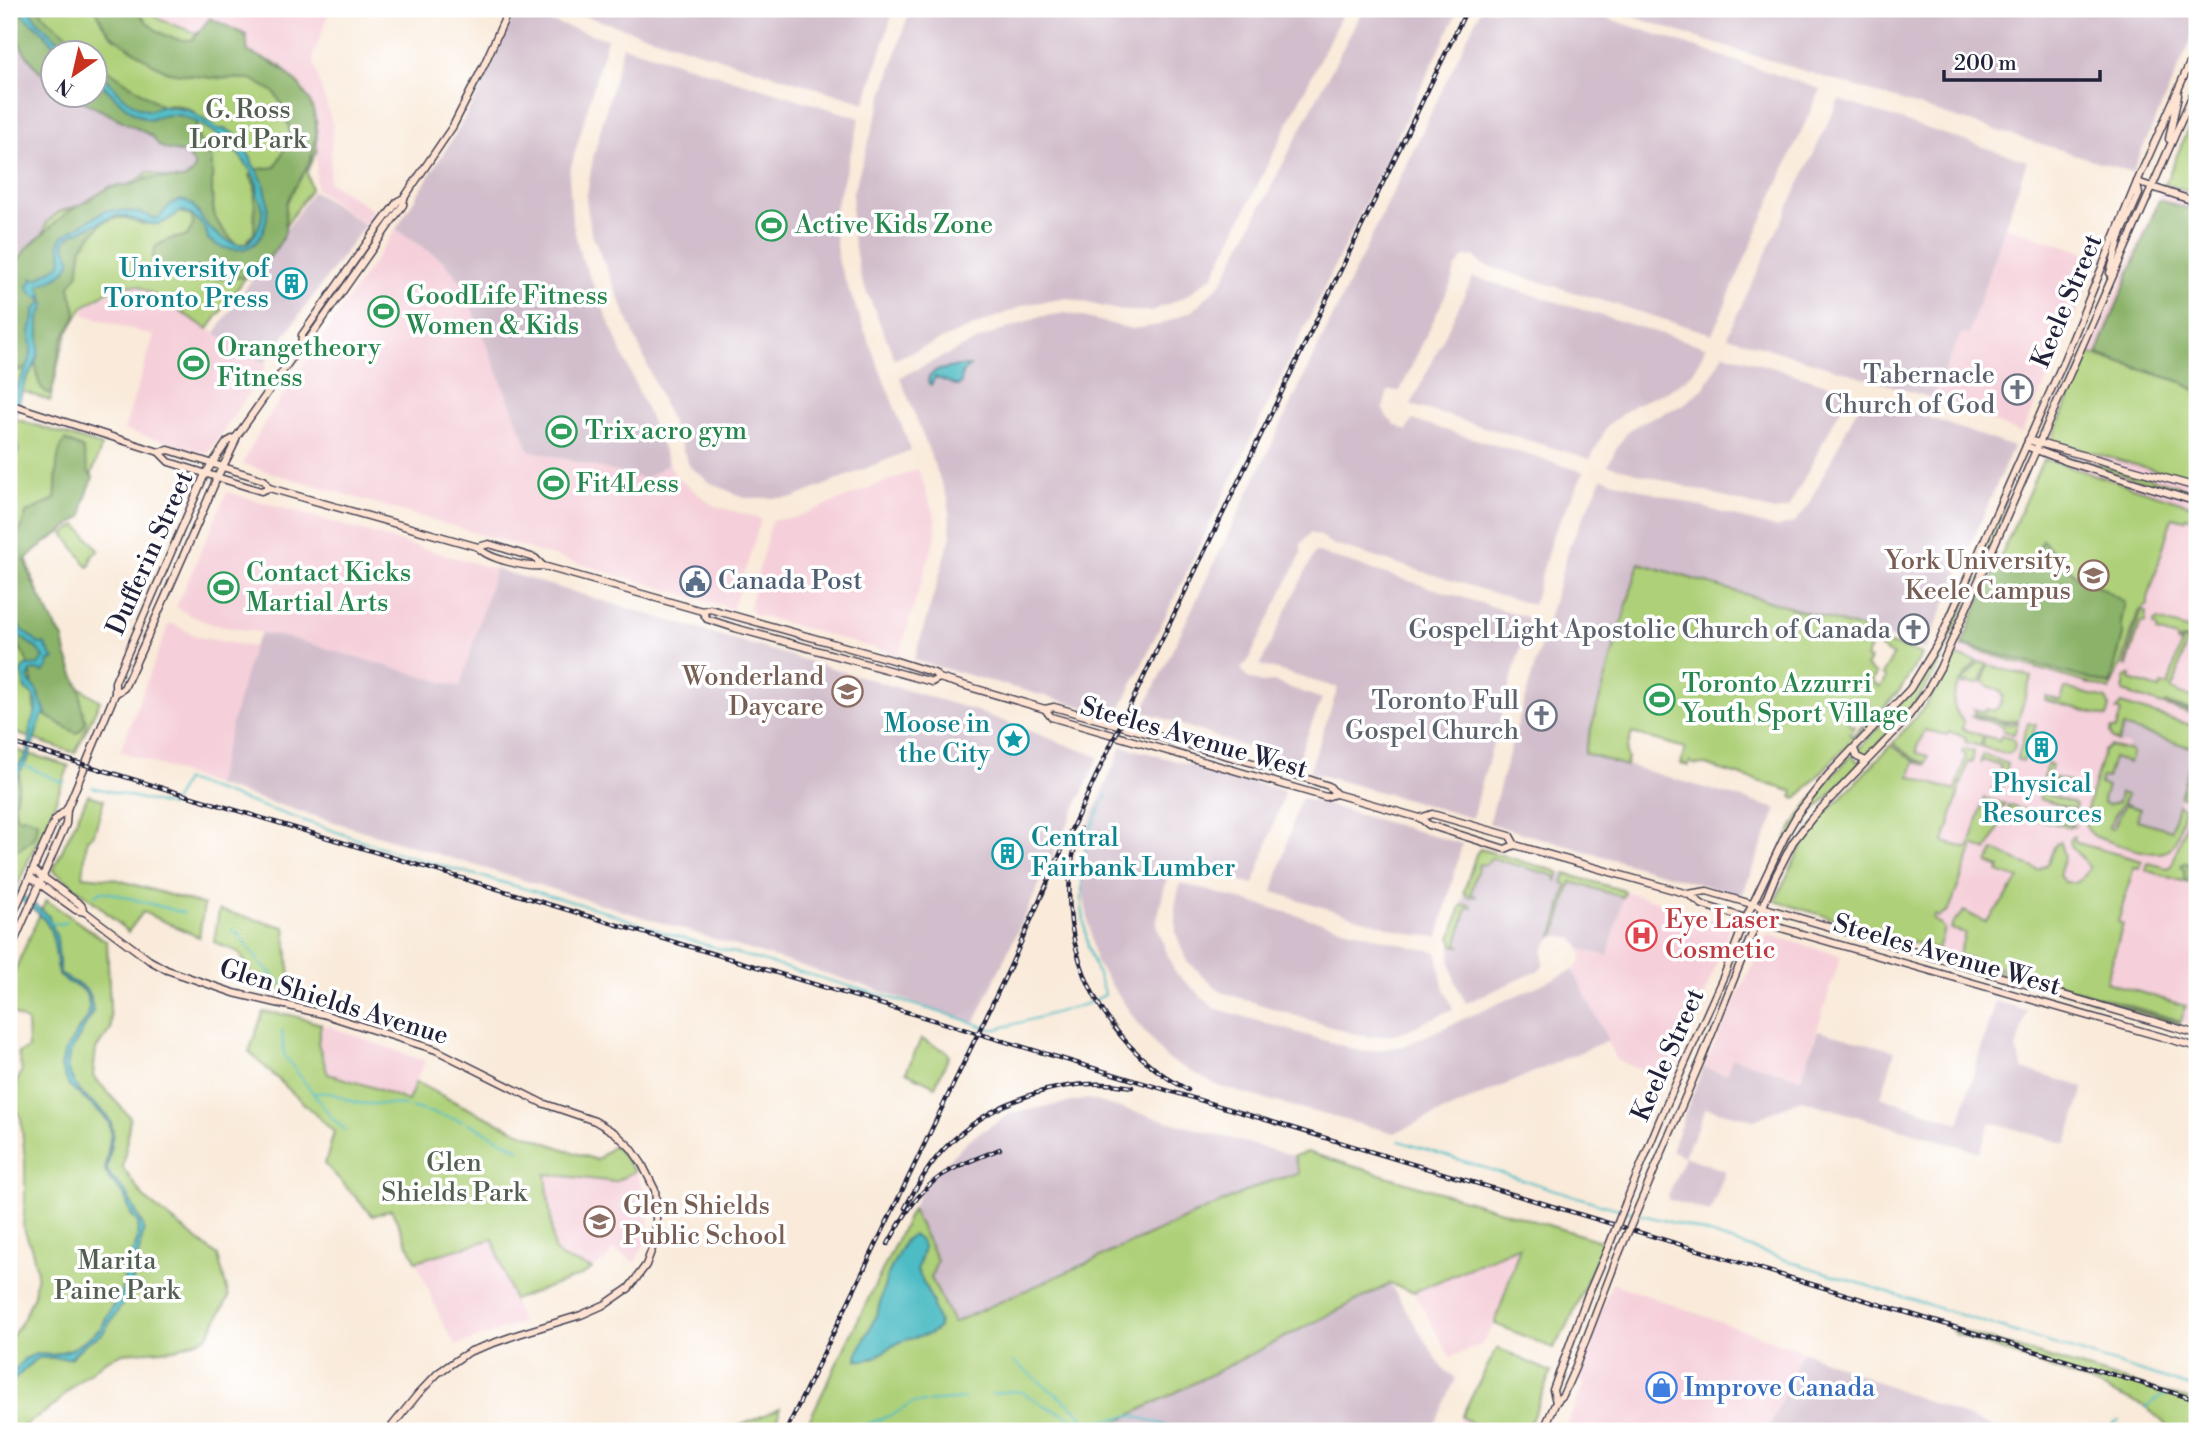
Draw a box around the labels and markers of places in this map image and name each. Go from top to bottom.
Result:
sports icon: Active Kids Zone [755,208,789,242]
place label: Active Kids Zone [794,209,993,241]
place label: University of Toronto Press [104,253,271,315]
building icon: University of Toronto Press [275,267,309,301]
place label: GoodLife Fitness Women & Kids [405,280,608,342]
sports icon: GoodLife Fitness Women & Kids [366,294,400,328]
place label: Orangetheory Fitness [217,332,381,394]
sports icon: Orangetheory Fitness [177,346,211,380]
place label: Tabernacle Church of God [1825,359,1995,421]
church icon: Tabernacle Church of God [2001,373,2035,407]
sports icon: Trix acro gym [545,414,579,448]
place label: Trix acro gym [585,415,747,447]
sports icon: Fit4Less [536,467,570,501]
place label: Fit4Less [576,468,679,500]
place label: York University, Keele Campus [1883,545,2071,607]
place label: Contact Kicks Martial Arts [246,557,411,619]
school or university icon: York University, Keele Campus [2077,559,2111,593]
public building icon: Canada Post [678,564,712,598]
place label: Canada Post [718,565,862,597]
sports icon: Contact Kicks Martial Arts [206,571,240,605]
church icon: Gospel Light Apostolic Church of Canada [1897,613,1931,647]
place label: Gospel Light Apostolic Church of Canada [1409,614,1892,646]
place label: Wonderland Daycare [681,661,824,723]
place label: Toronto Azzurri Youth Sport Village [1680,668,1909,730]
school or university icon: Wonderland Daycare [830,675,864,709]
sports icon: Toronto Azzurri Youth Sport Village [1642,682,1676,716]
place label: Toronto Full Gospel Church [1345,685,1519,747]
church icon: Toronto Full Gospel Church [1525,699,1559,733]
place label: Moose in the City [884,708,990,770]
place icon: Moose in the City [996,722,1030,756]
building icon: Physical Resources [2025,731,2059,765]
place label: Physical Resources [1982,768,2102,830]
place label: Central Fairbank Lumber [1031,822,1236,884]
building icon: Central Fairbank Lumber [991,836,1025,870]
place label: Eye Laser Cosmetic [1665,904,1780,966]
hospital icon: Eye Laser Cosmetic [1625,918,1659,952]
place label: Glen Shields Public School [623,1190,786,1252]
school or university icon: Glen Shields Public School [583,1204,617,1238]
shop icon: Improve Canada [1644,1371,1678,1405]
place label: Improve Canada [1684,1372,1876,1404]

